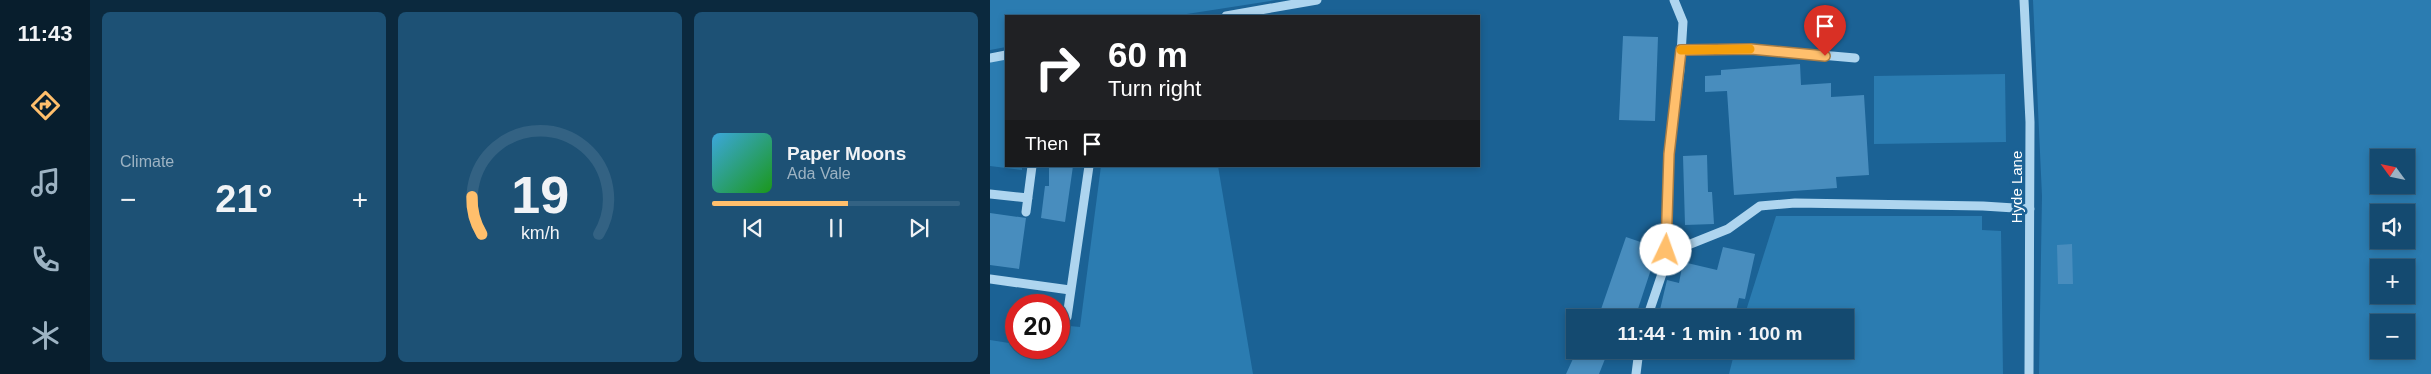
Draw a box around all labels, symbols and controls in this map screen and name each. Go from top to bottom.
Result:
pin [1804,5,1846,56]
icon: arrive [1811,12,1839,40]
text: 11:43 [17,21,73,46]
icon: right [1025,35,1090,100]
text: 60 m [1108,35,1188,74]
text: Turn right [1108,76,1201,101]
icon: directions [28,88,63,123]
icon: arrive [1078,130,1106,158]
text: Then [1025,133,1068,154]
text: Paper Moons [787,143,906,164]
north arrow [2370,149,2415,194]
map controls [2370,149,2415,359]
street label: Hyde Lane [2008,151,2025,223]
text: Climate [120,153,174,170]
icon: music [28,165,63,200]
text: Ada Vale [787,165,851,182]
text: 19 [511,166,569,224]
text: 21° [215,178,273,220]
text: − [120,184,136,215]
text: + [352,184,368,215]
button: sound [2370,204,2415,249]
icon: previous [739,214,767,242]
icon: pause [822,214,850,242]
icon: next [905,214,933,242]
text: km/h [521,223,559,243]
position arrow [1639,223,1691,275]
icon: phone [28,242,63,277]
button: + [2370,259,2415,304]
speed limit sign: 20 [1005,294,1070,359]
button: − [2370,314,2415,359]
icon: climate [28,318,63,353]
text: 11:44 · 1 min · 100 m [1618,323,1802,344]

